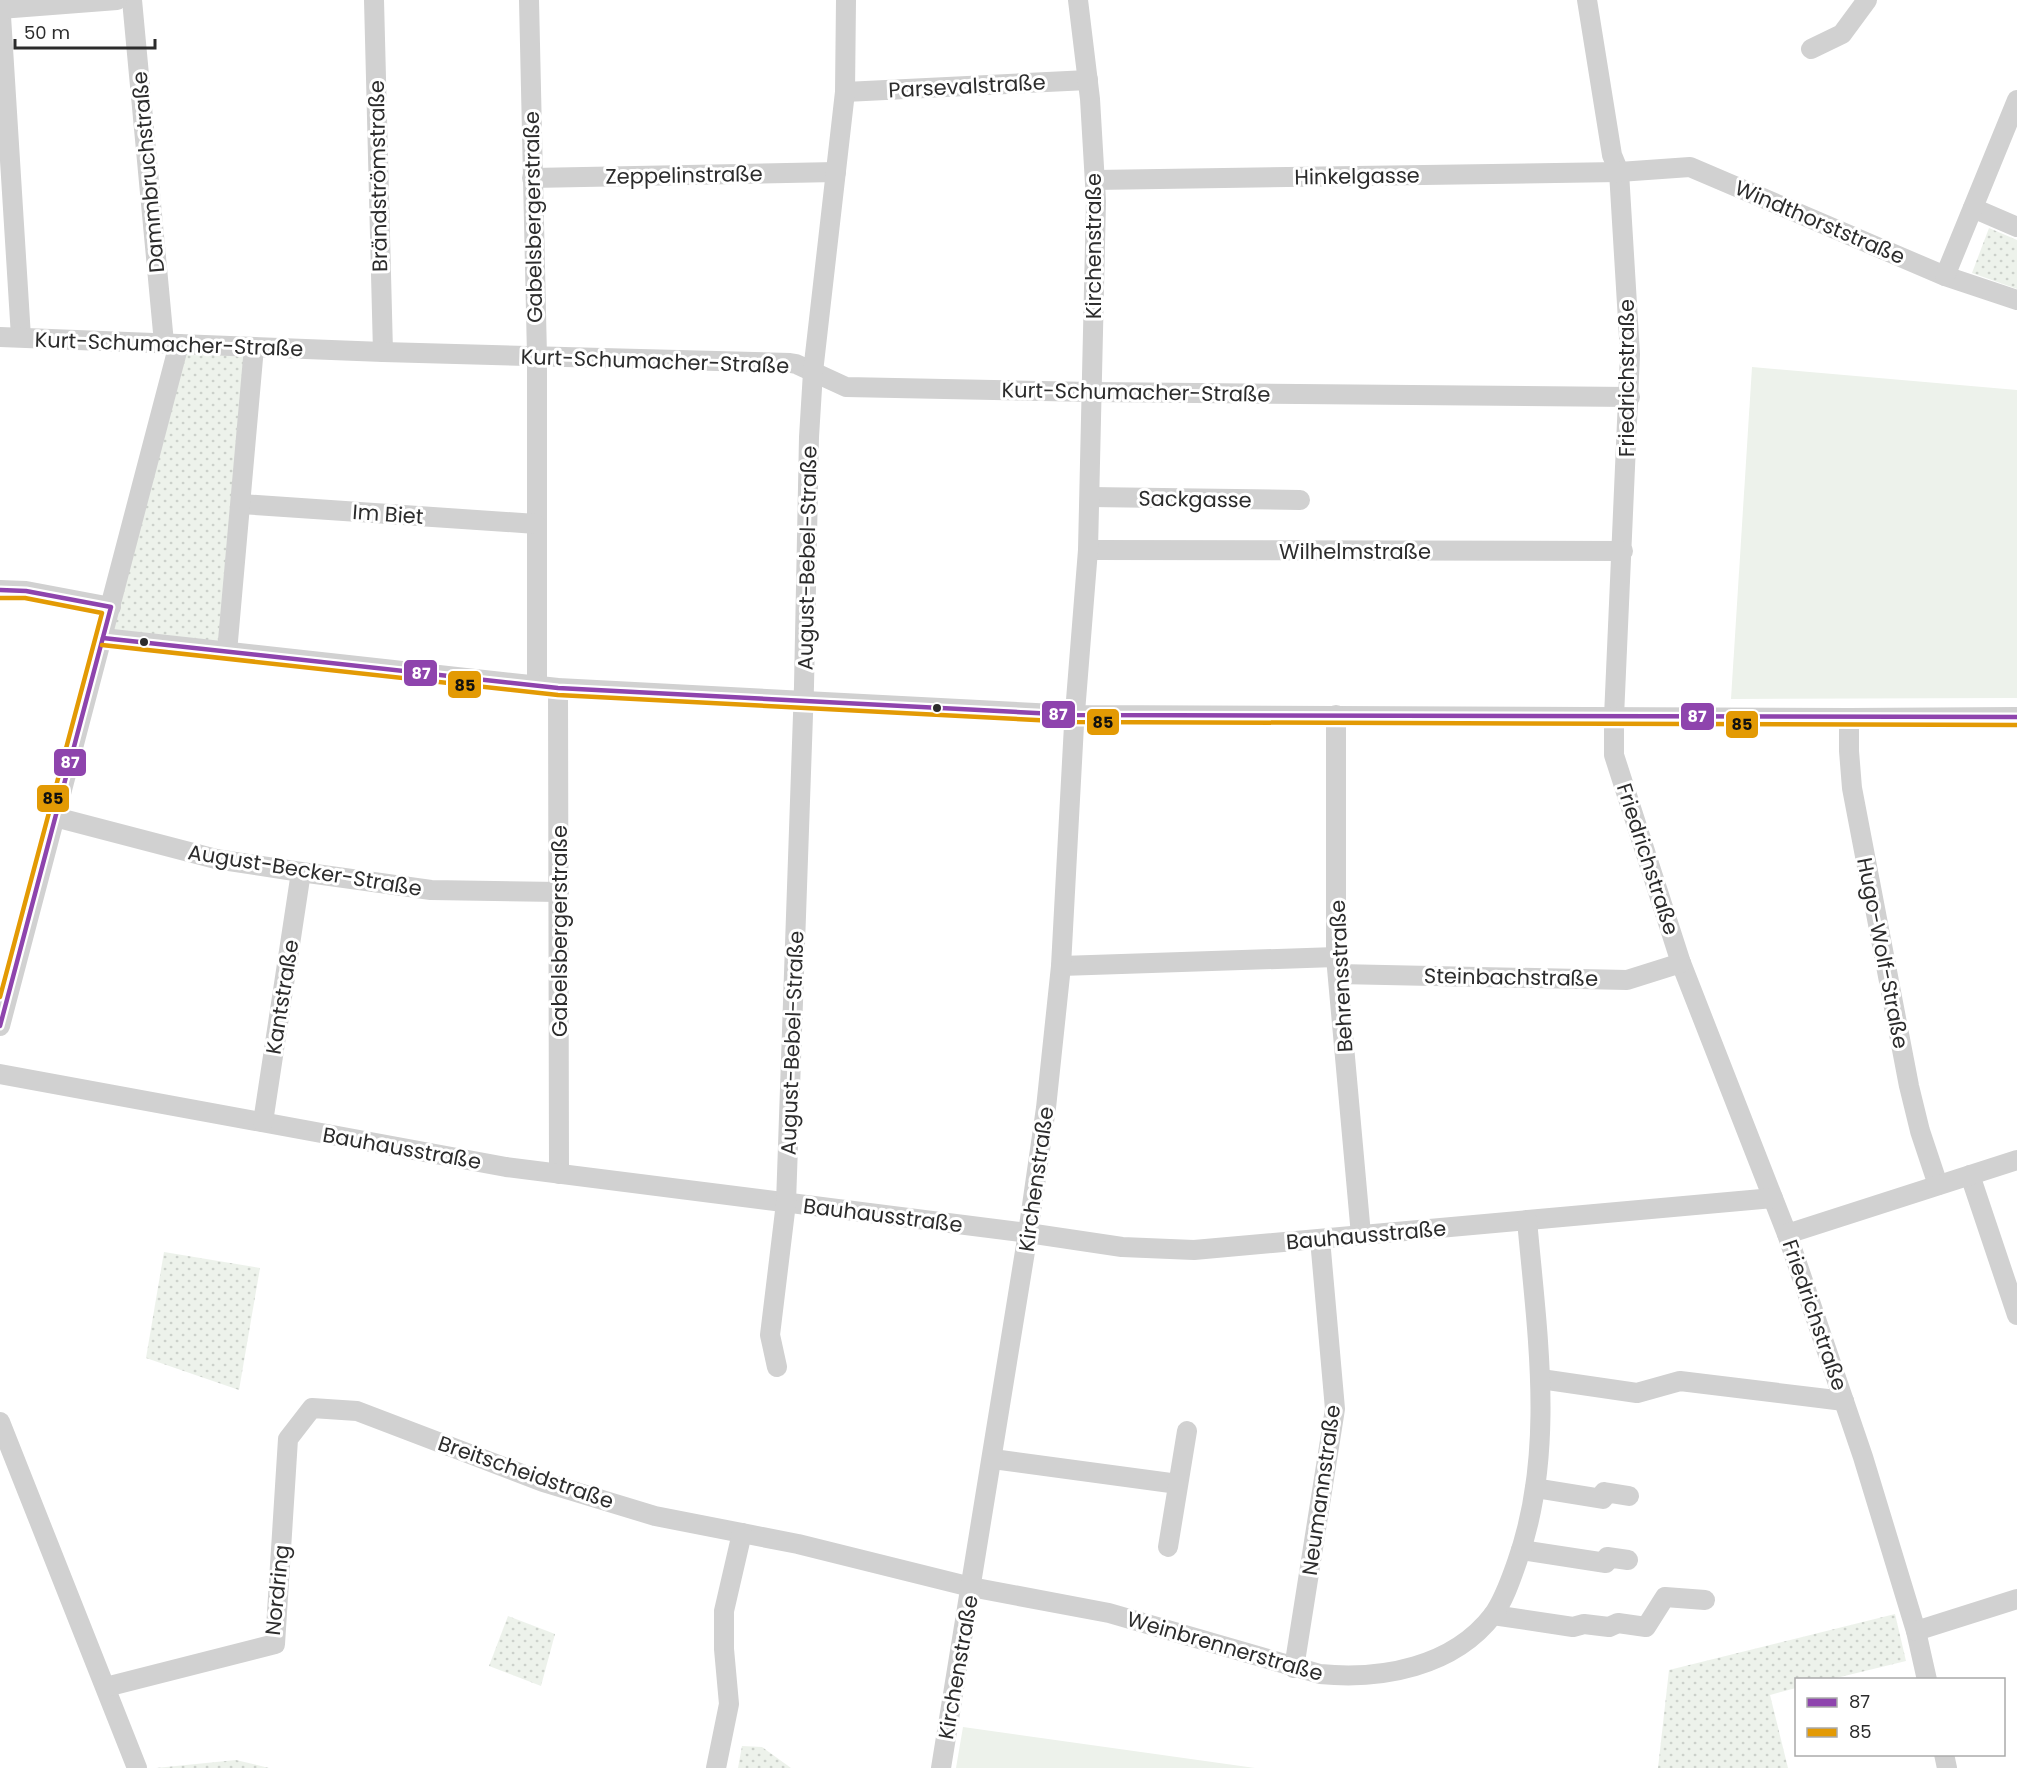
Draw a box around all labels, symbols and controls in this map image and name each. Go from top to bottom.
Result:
scale bar [15,12,154,50]
text: 50 m [24,20,70,45]
street label: Parsevalstraße [888,67,1046,105]
street label: Dammbruchstraße [125,70,171,274]
street label: Brändströmstraße [362,80,394,272]
street label: Gabelsbergerstraße [517,111,549,323]
street label: Zeppelinstraße [605,159,763,191]
street label: Hinkelgasse [1294,160,1420,192]
street label: Kirchenstraße [1079,173,1108,319]
street label: Windthorststraße [1730,173,1910,271]
street label: Friedrichstraße [1612,299,1641,457]
street label: Kurt-Schumacher-Straße [34,325,304,363]
street label: Kurt-Schumacher-Straße [520,342,790,380]
street label: Kurt-Schumacher-Straße [1001,375,1271,409]
street label: August-Bebel-Straße [791,445,823,671]
street label: Sackgasse [1138,484,1252,514]
street label: Im Biet [352,497,424,531]
street label: Wilhelmstraße [1279,537,1431,566]
unlabelled marker [138,636,150,648]
line badge: 87 [403,659,438,687]
text: 87 [412,662,431,685]
line badge: 85 [447,670,482,699]
text: 85 [455,674,475,697]
line badge: 87 [1041,700,1076,729]
unlabelled marker [931,702,943,714]
line badge: 87 [1680,702,1715,731]
text: 87 [1049,703,1068,726]
text: 87 [1688,705,1707,728]
line badge: 85 [1086,708,1120,736]
line badge: 85 [1725,710,1759,739]
text: 85 [1093,711,1113,734]
text: 85 [1732,713,1752,736]
line badge: 87 [53,748,87,777]
text: 87 [61,751,80,774]
street label: Friedrichstraße [1610,779,1686,939]
line badge: 85 [36,784,70,813]
text: 85 [43,787,63,810]
street label: Gabelsbergerstraße [545,825,574,1037]
street label: August-Becker-Straße [186,837,424,903]
street label: Hugo-Wolf-Straße [1850,855,1916,1051]
street label: Behrensstraße [1323,899,1359,1053]
street label: August-Bebel-Straße [774,930,810,1156]
street label: Kantstraße [259,938,305,1056]
street label: Steinbachstraße [1424,961,1598,993]
street label: Kirchenstraße [1011,1105,1061,1253]
street label: Bauhausstraße [320,1120,484,1176]
street label: Bauhausstraße [802,1191,964,1239]
street label: Bauhausstraße [1285,1214,1447,1256]
street label: Friedrichstraße [1776,1236,1854,1394]
street label: Neumannstraße [1295,1403,1347,1577]
street label: Breitscheidstraße [434,1428,618,1516]
street label: Nordring [258,1543,296,1637]
street label: Kirchenstraße [931,1592,985,1742]
street label: Weinbrennerstraße [1124,1604,1326,1688]
legend [1795,1678,2005,1756]
text: 87 [1849,1689,1870,1714]
text: 85 [1849,1719,1872,1744]

